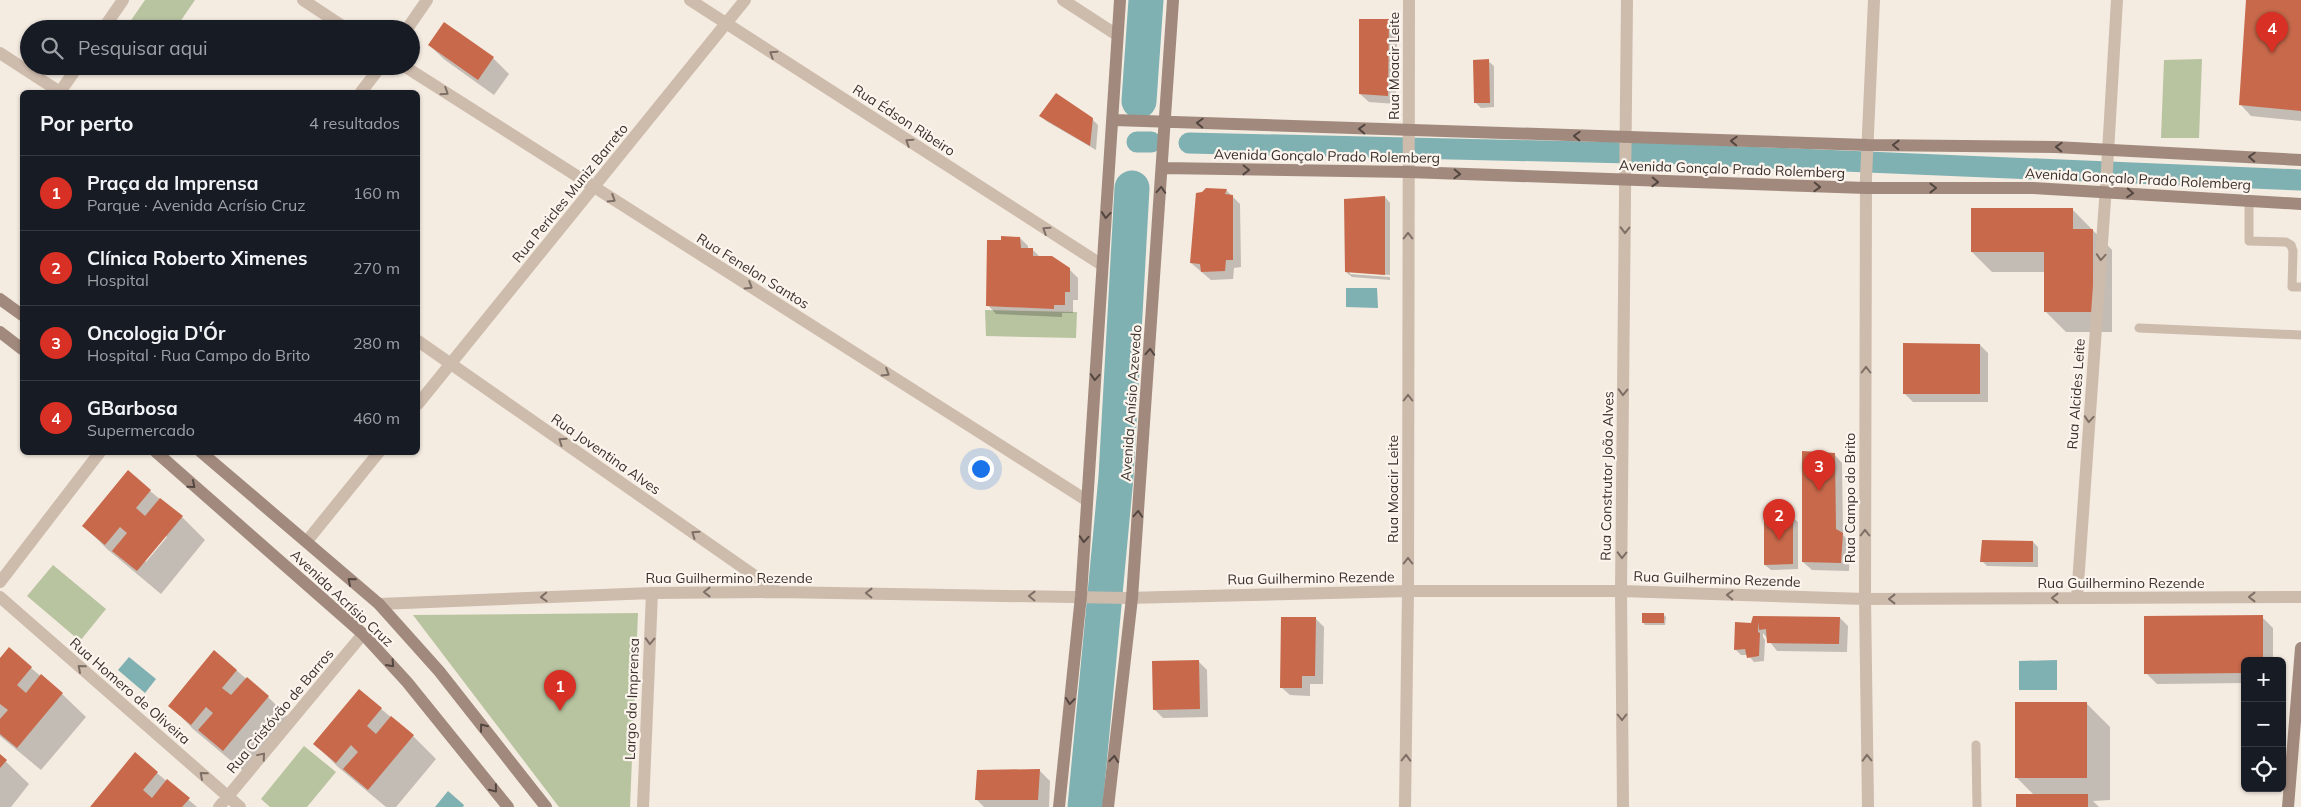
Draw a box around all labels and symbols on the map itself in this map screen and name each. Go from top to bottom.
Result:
street label: Rua Moacir Leite [1385,12,1403,120]
pin: 4 [2256,12,2288,53]
one-way arrow [769,51,778,60]
street label: Rua Édson Ribeiro [849,80,959,160]
one-way arrow [440,86,449,96]
one-way arrow [1196,117,1204,128]
street label: Rua Pericles Muniz Barreto [508,120,632,266]
one-way arrow [1358,124,1366,135]
one-way arrow [1573,131,1581,141]
one-way arrow [1730,136,1738,146]
one-way arrow [906,138,915,148]
one-way arrow [1892,140,1900,150]
one-way arrow [2055,142,2062,152]
street label: Avenida Gonçalo Prado Rolemberg [1214,145,1440,167]
one-way arrow [2248,152,2256,163]
street label: Avenida Gonçalo Prado Rolemberg [1619,156,1845,182]
one-way arrow [1243,164,1251,175]
street label: Avenida Gonçalo Prado Rolemberg [2025,164,2251,194]
one-way arrow [1454,169,1461,179]
one-way arrow [1651,177,1659,187]
one-way arrow [1814,182,1821,192]
one-way arrow [1929,183,1937,193]
one-way arrow [1155,186,1166,194]
one-way arrow [2126,187,2134,198]
one-way arrow [607,192,616,202]
one-way arrow [1101,211,1112,219]
one-way arrow [1043,226,1052,236]
one-way arrow [1620,226,1630,234]
street label: Rua Fenelon Santos [693,229,813,313]
one-way arrow [1403,232,1413,240]
one-way arrow [2095,253,2106,261]
one-way arrow [744,279,753,289]
street label: Avenida Anísio Azevedo [1117,324,1145,482]
street label: Rua Alcides Leite [2063,338,2089,450]
one-way arrow [1144,348,1155,356]
one-way arrow [881,366,890,376]
one-way arrow [1861,366,1871,374]
one-way arrow [1089,373,1100,381]
one-way arrow [1618,389,1628,397]
street label: Rua Construtor João Alves [1597,391,1617,561]
one-way arrow [1403,394,1413,402]
street label: Rua Joventina Alves [548,409,664,499]
one-way arrow [2084,416,2095,424]
street label: Rua Campo do Brito [1841,433,1859,563]
street label: Rua Moacir Leite [1384,435,1402,543]
one-way arrow [558,438,568,447]
pin: 3 [1803,450,1835,491]
your location [968,456,994,482]
one-way arrow [187,479,196,488]
pin: 2 [1763,499,1795,540]
one-way arrow [1132,510,1143,518]
one-way arrow [1860,528,1870,536]
one-way arrow [691,531,701,540]
one-way arrow [1079,535,1090,543]
street label: Avenida Acrísio Cruz [287,546,397,650]
one-way arrow [1616,551,1627,559]
one-way arrow [1403,557,1413,564]
street label: Rua Guilhermino Rezende [1633,567,1801,591]
street label: Rua Guilhermino Rezende [1227,568,1395,588]
street label: Rua Guilhermino Rezende [645,569,813,587]
street label: Rua Guilhermino Rezende [2037,574,2205,592]
one-way arrow [348,577,357,586]
one-way arrow [703,587,710,597]
one-way arrow [865,588,873,598]
one-way arrow [1726,589,1734,600]
one-way arrow [1028,590,1036,601]
one-way arrow [540,592,548,603]
one-way arrow [2248,592,2256,602]
one-way arrow [1888,593,1896,604]
one-way arrow [2051,593,2058,603]
street label: Rua Homero de Oliveira [66,634,194,748]
street label: Largo da Imprensa [621,638,643,760]
one-way arrow [645,638,655,646]
street label: Rua Cristóvão de Barros [222,645,338,777]
one-way arrow [385,658,394,667]
one-way arrow [78,665,87,674]
pin: 1 [544,670,576,711]
one-way arrow [1065,697,1076,705]
one-way arrow [1617,714,1627,721]
one-way arrow [480,724,489,733]
one-way arrow [256,753,264,762]
one-way arrow [1108,754,1119,762]
one-way arrow [1401,754,1411,762]
one-way arrow [1862,754,1872,762]
one-way arrow [200,772,209,781]
one-way arrow [488,783,496,792]

